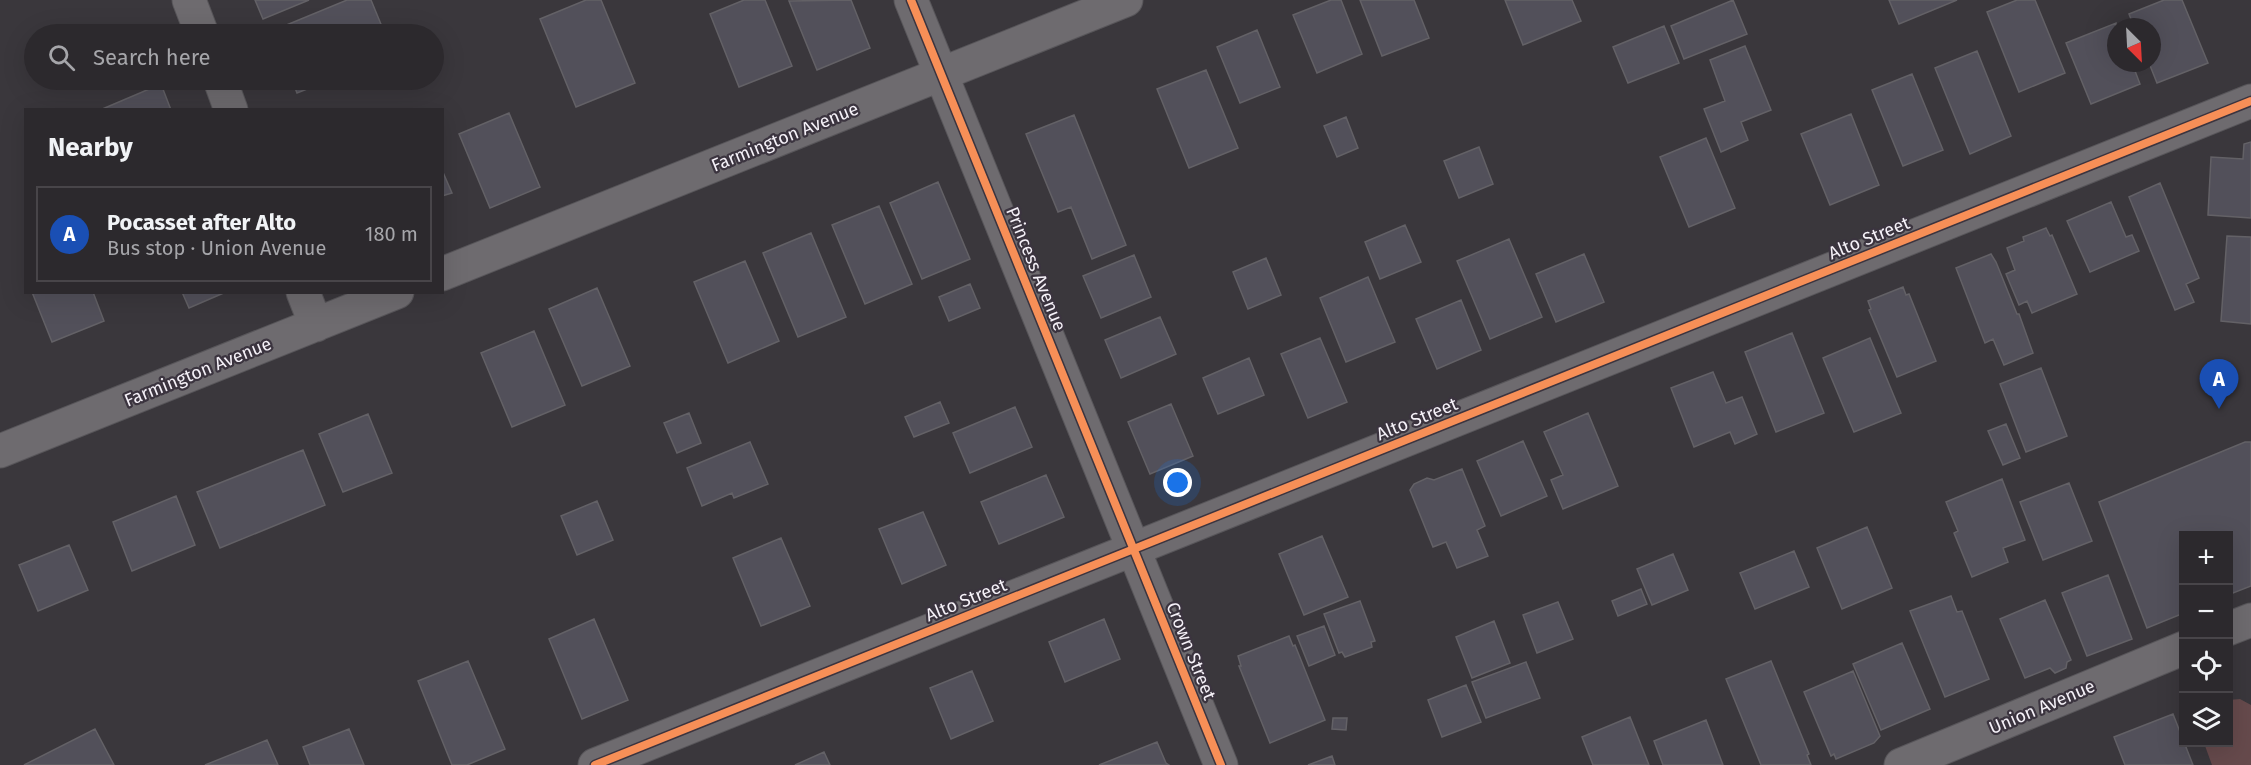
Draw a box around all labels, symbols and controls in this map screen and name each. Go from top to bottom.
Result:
north arrow [2107,18,2161,72]
search box [24,24,444,90]
icon: search [45,41,78,74]
text: Search here [93,44,211,71]
street label: Farmington Avenue [708,97,862,177]
text: Nearby [48,132,133,163]
street label: Princess Avenue [1001,204,1071,334]
text: Pocasset after Alto [107,209,296,236]
street label: Alto Street [1825,212,1913,264]
text: A [64,222,75,246]
text: 180 m [365,222,418,246]
text: Bus stop · Union Avenue [107,236,326,260]
street label: Farmington Avenue [121,332,275,412]
pin: A [2200,360,2238,409]
street label: Alto Street [1373,393,1461,445]
your location [1163,468,1192,497]
map controls [2179,531,2233,747]
button: + [2179,531,2233,585]
street label: Alto Street [922,574,1010,626]
button: − [2179,585,2233,639]
street label: Crown Street [1161,599,1221,704]
button: locate [2179,639,2233,693]
street label: Union Avenue [1986,675,2098,739]
button: layers [2179,693,2233,747]

